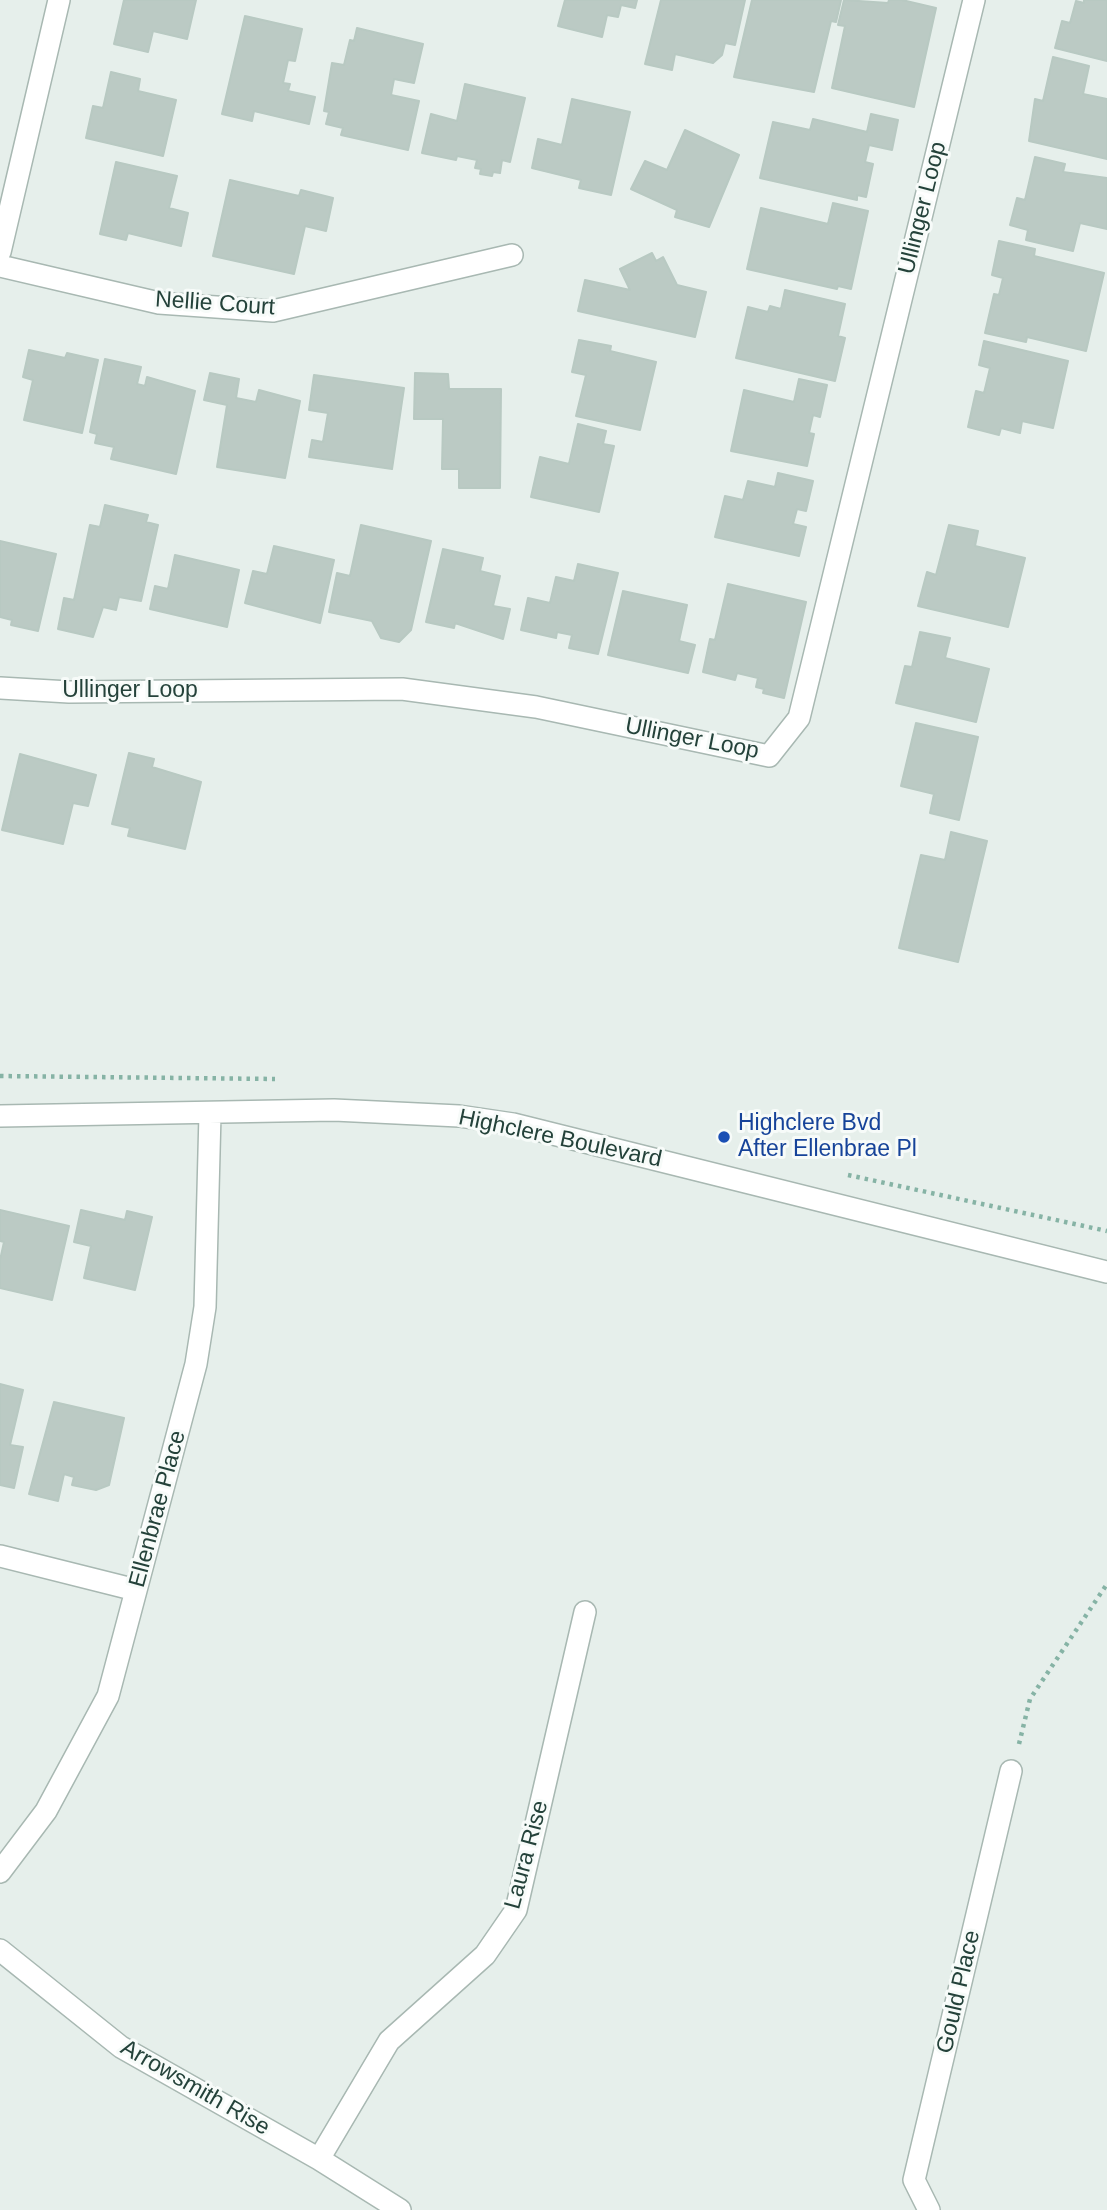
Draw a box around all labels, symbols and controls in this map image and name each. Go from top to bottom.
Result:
street label: Ullinger Loop [893,139,953,277]
street label: Nellie Court [154,286,276,322]
street label: Ullinger Loop [62,677,198,705]
street label: Ullinger Loop [623,713,761,765]
street label: Highclere Boulevard [456,1104,664,1174]
place label: Highclere Bvd After Ellenbrae Pl [738,1110,917,1164]
marker: Highclere Bvd After Ellenbrae Pl [716,1129,732,1145]
street label: Ellenbrae Place [124,1428,192,1590]
street label: Laura Rise [499,1798,555,1912]
street label: Gould Place [931,1928,987,2056]
street label: Arrowsmith Rise [116,2034,274,2142]

